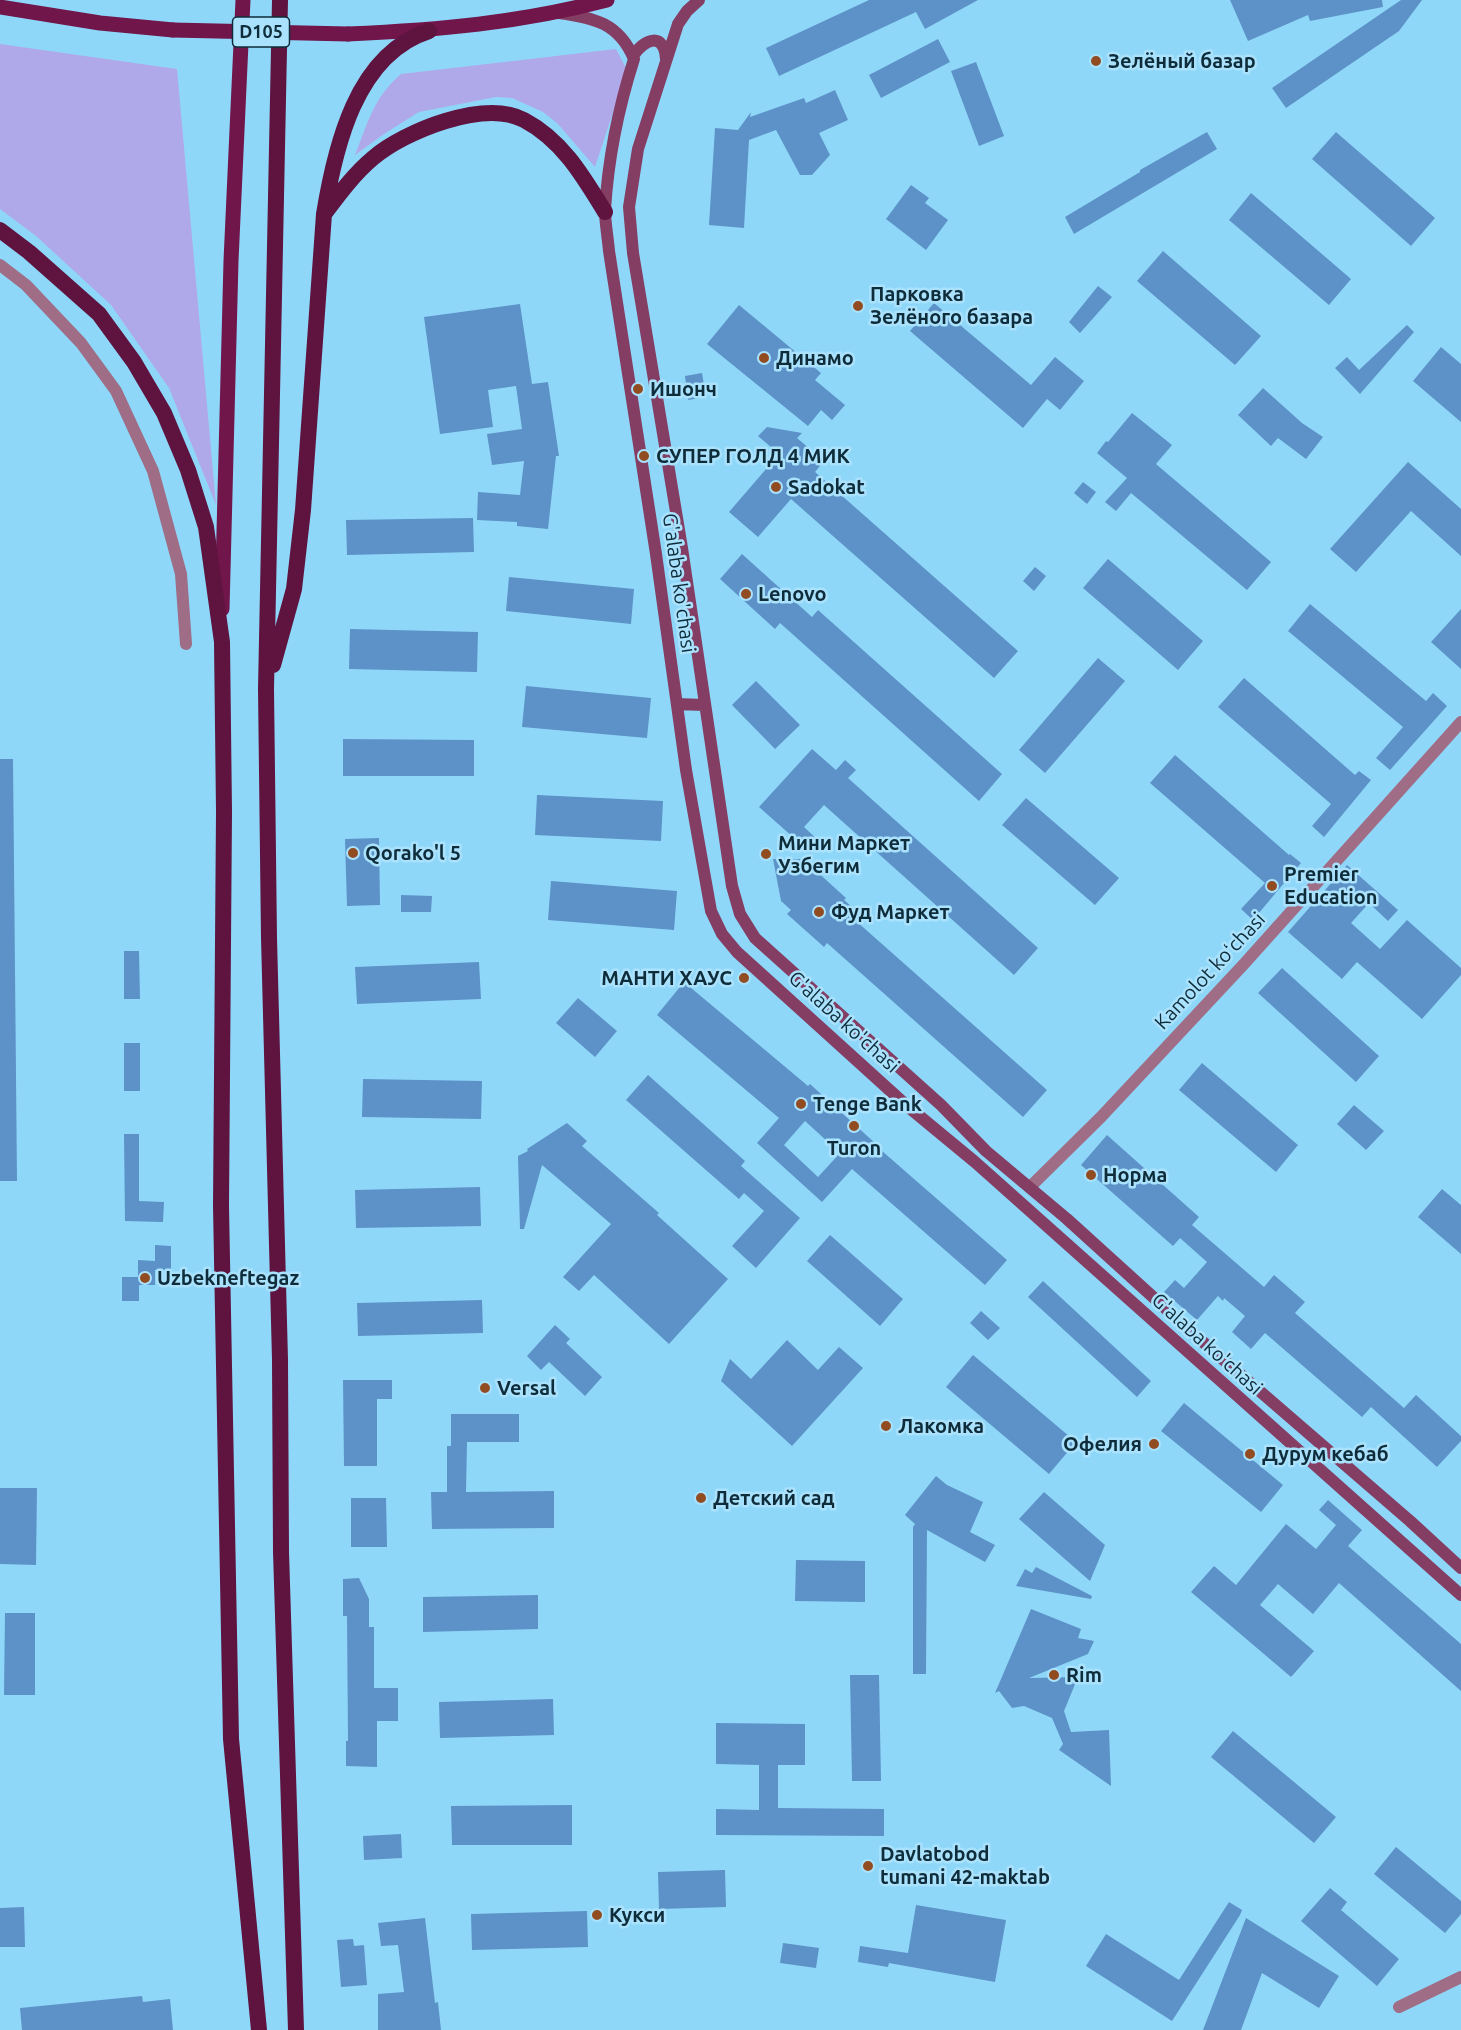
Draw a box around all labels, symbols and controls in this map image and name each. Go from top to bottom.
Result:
road number: D105 [232,17,290,47]
place label: Зелёный базар [1108,49,1256,73]
marker: Зелёный базар [1089,54,1103,68]
place label: Парковка Зелёного базара [870,282,1033,329]
marker: Парковка Зелёного базара [851,299,865,313]
place label: Динамо [776,346,854,370]
marker: Динамо [757,351,771,365]
place label: Ишонч [650,377,717,401]
marker: Ишонч [631,382,645,396]
place label: СУПЕР ГОЛД 4 МИК [656,444,850,468]
marker: СУПЕР ГОЛД 4 МИК [637,449,651,463]
place label: Sadokat [788,475,865,499]
marker: Sadokat [769,480,783,494]
street label: G'alaba ko'chasi [657,512,701,654]
place label: Lenovo [758,582,827,606]
marker: Lenovo [739,587,753,601]
place label: Мини Маркет Узбегим [778,831,910,878]
place label: Qorako'l 5 [365,841,461,865]
marker: Qorako'l 5 [346,846,360,860]
marker: Мини Маркет Узбегим [759,847,773,861]
place label: Premier Education [1284,862,1378,909]
marker: Premier Education [1265,879,1279,893]
place label: Фуд Маркет [831,900,950,924]
marker: Фуд Маркет [812,905,826,919]
street label: Kamolot koʻchasi [1150,908,1270,1034]
place label: МАНТИ ХАУС [601,966,732,990]
street label: G'alaba ko'chasi [784,966,904,1078]
marker: МАНТИ ХАУС [737,971,751,985]
place label: Tenge Bank [813,1092,922,1116]
marker: Tenge Bank [794,1097,808,1111]
marker: Turon [847,1119,861,1133]
place label: Turon [827,1136,881,1160]
place label: Норма [1103,1163,1167,1187]
marker: Норма [1084,1168,1098,1182]
place label: Uzbekneftegaz [157,1266,299,1290]
marker: Uzbekneftegaz [138,1271,152,1285]
street label: G'alaba ko'chasi [1147,1288,1267,1400]
place label: Versal [497,1376,556,1400]
marker: Versal [478,1381,492,1395]
place label: Лакомка [898,1414,984,1438]
marker: Лакомка [879,1419,893,1433]
place label: Офелия [1063,1432,1142,1456]
marker: Офелия [1147,1437,1161,1451]
place label: Дурум кебаб [1262,1442,1389,1466]
marker: Дурум кебаб [1243,1447,1257,1461]
place label: Детский сад [713,1486,835,1510]
marker: Детский сад [694,1491,708,1505]
place label: Rim [1066,1663,1102,1687]
marker: Rim [1047,1668,1061,1682]
place label: Davlatobod tumani 42-maktab [880,1842,1050,1889]
marker: Davlatobod tumani 42-maktab [861,1859,875,1873]
place label: Кукси [609,1903,665,1927]
marker: Кукси [590,1908,604,1922]

